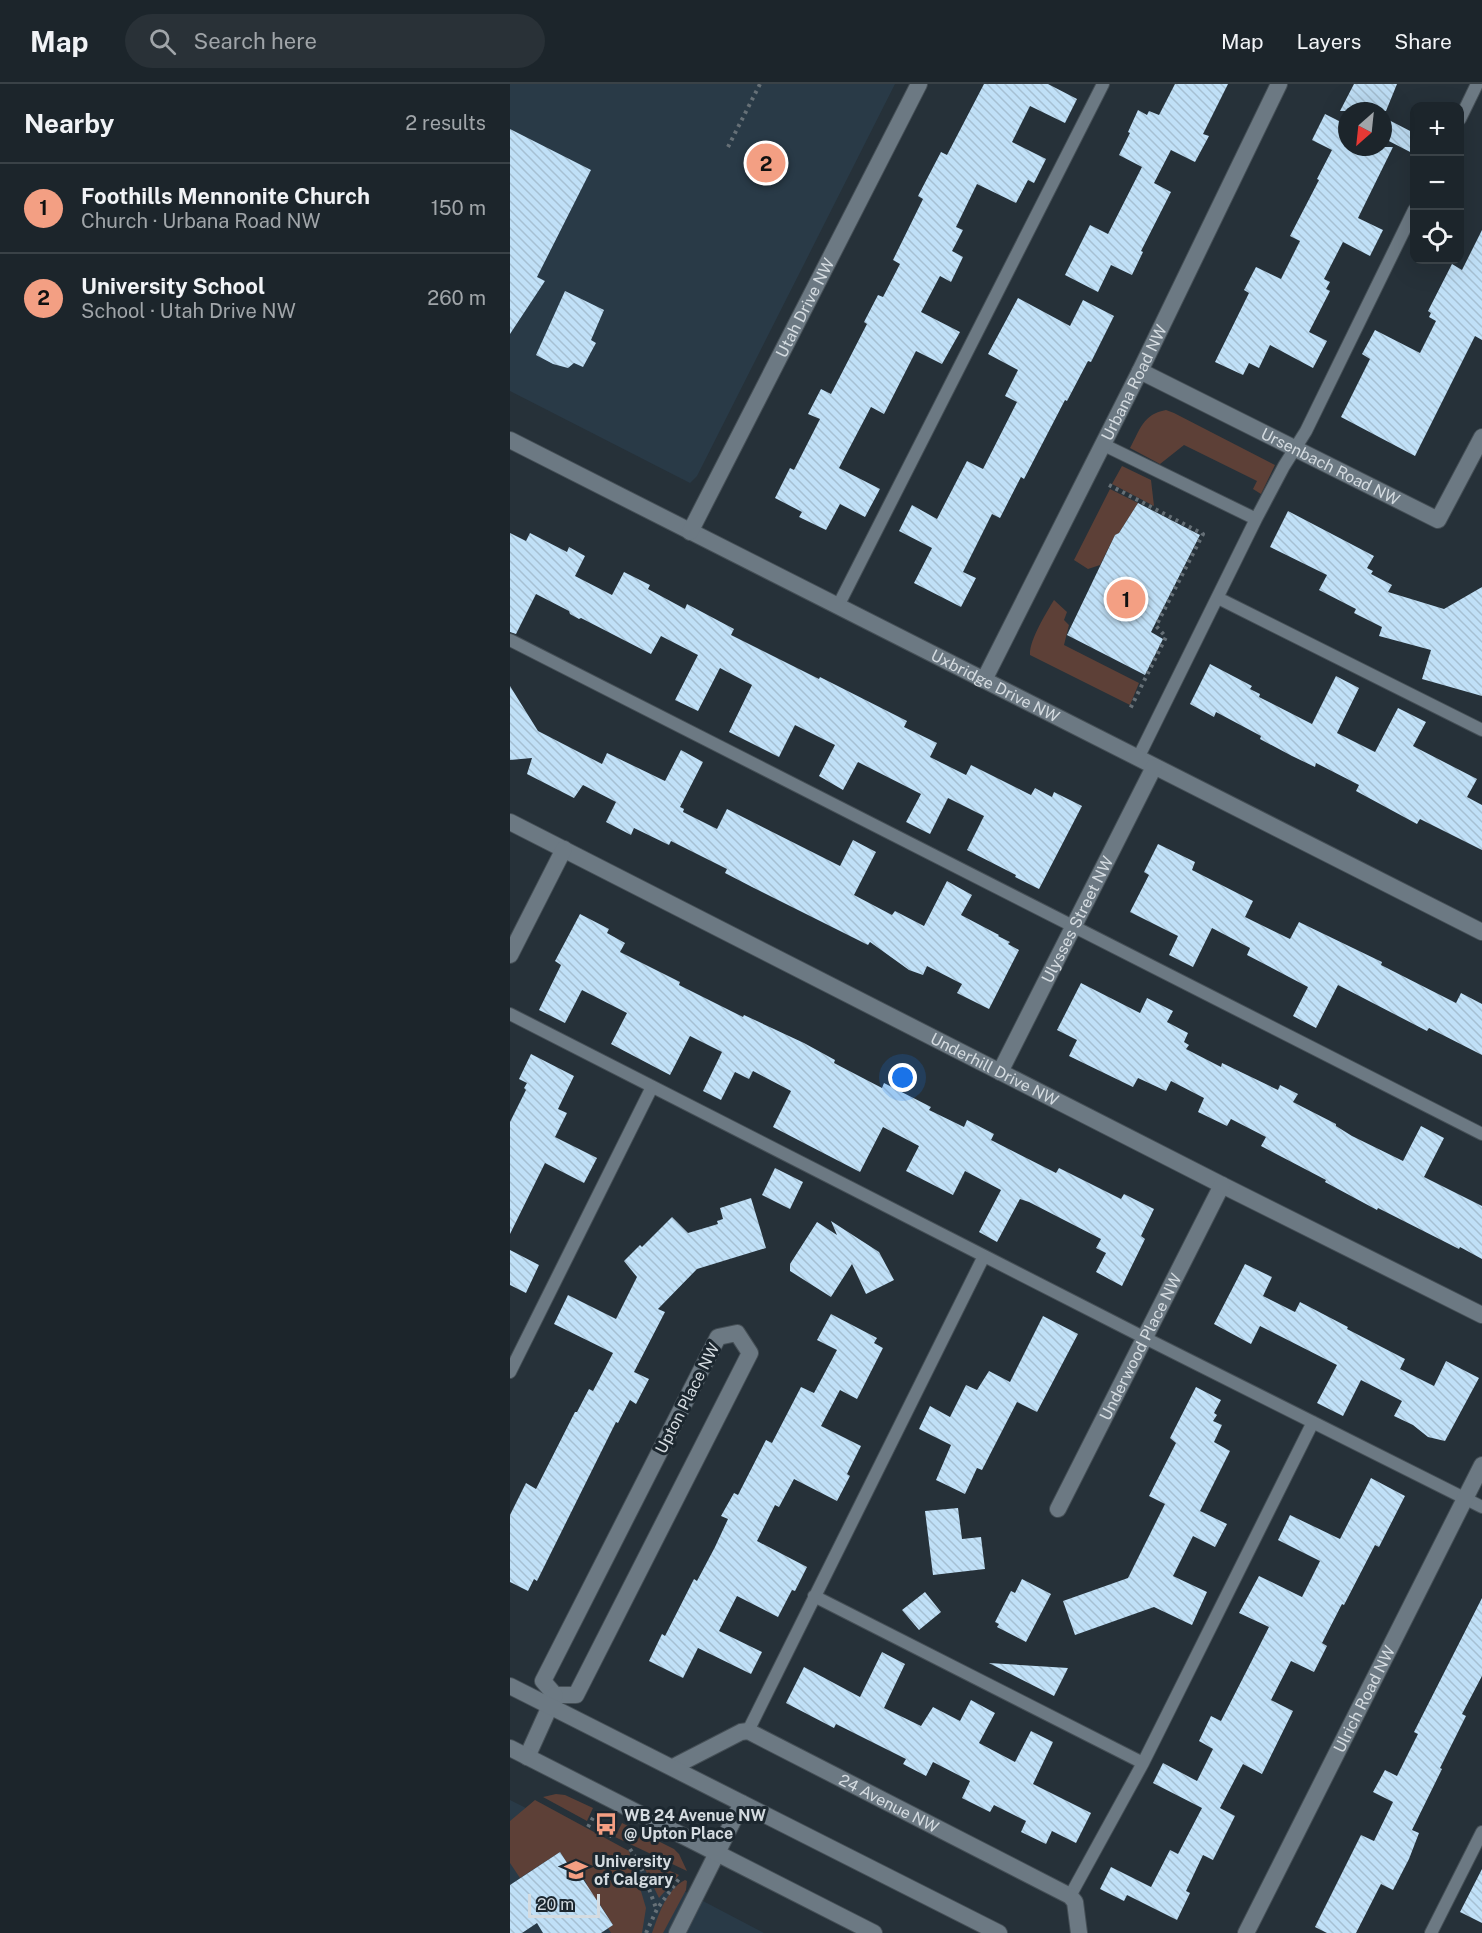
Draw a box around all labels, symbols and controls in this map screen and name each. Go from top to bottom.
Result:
search box [125,14,545,68]
text: Map [30,25,89,58]
icon: search [146,25,179,58]
text: Search here [194,28,317,54]
text: Map [1221,29,1264,54]
text: Layers [1297,29,1361,54]
text: Share [1394,29,1452,54]
north arrow [1338,102,1392,156]
map controls [1410,102,1464,264]
button: + [1410,102,1464,156]
text: Nearby [24,108,114,139]
text: 2 results [405,111,486,135]
pin: 2 [746,140,786,185]
button: − [1410,156,1464,210]
text: Foothills Mennonite Church [81,183,370,209]
text: 1 [39,196,48,220]
text: 150 m [431,196,486,220]
text: Church · Urbana Road NW [81,209,321,233]
button: locate [1410,210,1464,264]
street label: Utah Drive NW [772,255,838,361]
text: University School [81,273,265,299]
text: 2 [37,286,50,310]
text: 260 m [427,286,486,310]
text: School · Utah Drive NW [81,299,296,323]
street label: Urbana Road NW [1097,322,1171,444]
street label: Ursenbach Road NW [1258,424,1403,509]
pin: 1 [1106,576,1146,622]
street label: Uxbridge Drive NW [928,646,1063,727]
street label: Ulysses Street NW [1038,853,1117,986]
street label: Underhill Drive NW [927,1029,1062,1110]
your location [888,1063,917,1092]
street label: Underwood Place NW [1096,1270,1186,1423]
street label: Upton Place NW [651,1340,723,1457]
street label: Ulrich Road NW [1330,1643,1399,1756]
street label: 24 Avenue NW [836,1770,942,1837]
place label: WB 24 Avenue NW @ Upton Place [624,1806,766,1843]
bus stop icon: WB 24 Avenue NW @ Upton Place [593,1811,619,1837]
place label: University of Calgary [594,1852,673,1889]
school or university icon: University of Calgary [563,1857,589,1883]
scale bar [528,1891,600,1918]
text: 20 m [537,1895,574,1914]

